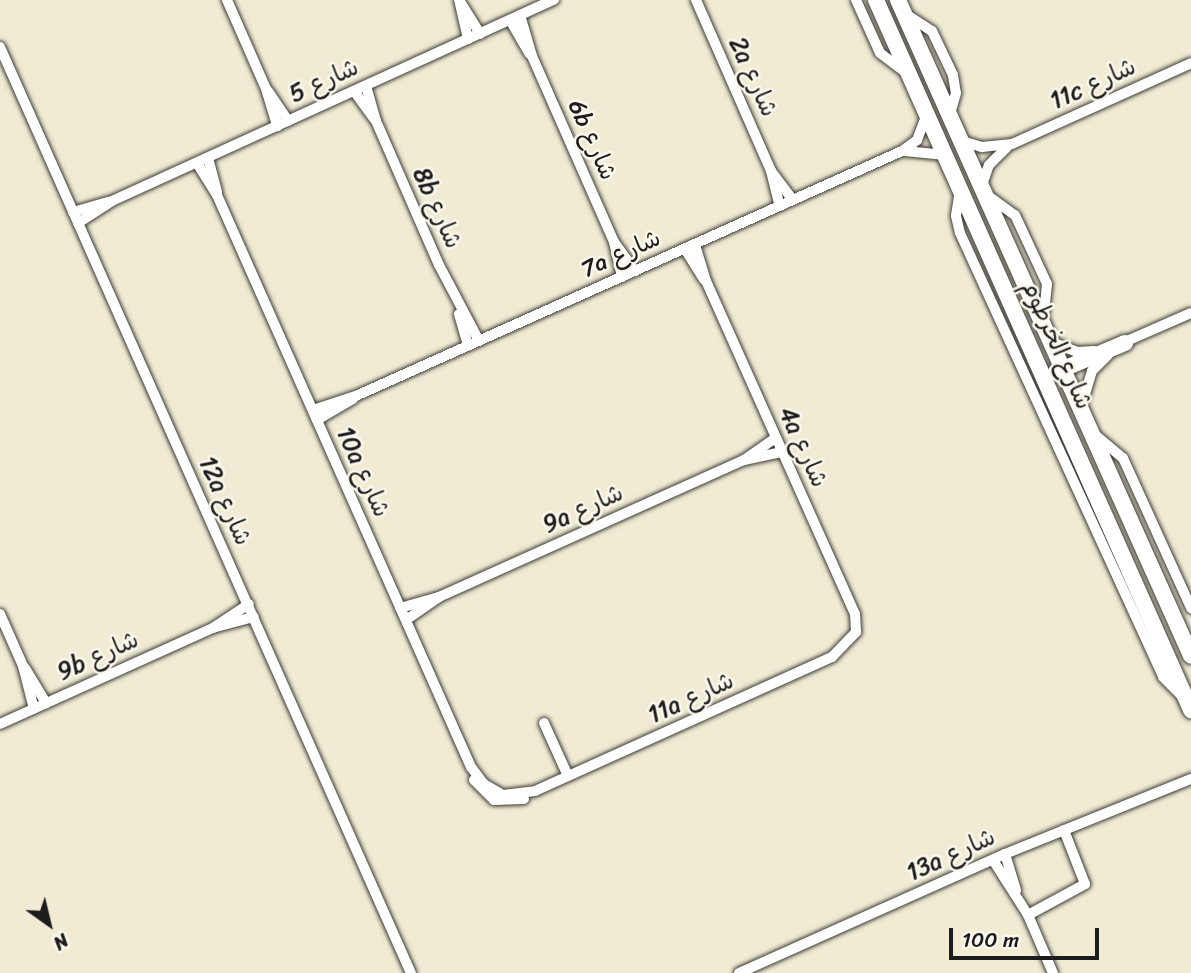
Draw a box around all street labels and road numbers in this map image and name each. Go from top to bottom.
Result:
street label: 2a شارع [723,33,783,121]
street label: 11c شارع [1046,52,1140,116]
street label: شارع 5 [285,53,363,109]
street label: 6b شارع [562,95,622,185]
street label: 8b شارع [406,163,468,253]
street label: 7a شارع [577,224,665,284]
street label: شارع الخرطوم [1016,276,1098,414]
street label: 4a شارع [773,402,833,492]
street label: 10a شارع [330,422,396,522]
street label: 12a شارع [193,452,257,550]
street label: 9a شارع [538,479,628,539]
street label: 9b شارع [53,625,143,687]
street label: 11a شارع [644,666,738,730]
street label: 13a شارع [902,823,1000,887]

